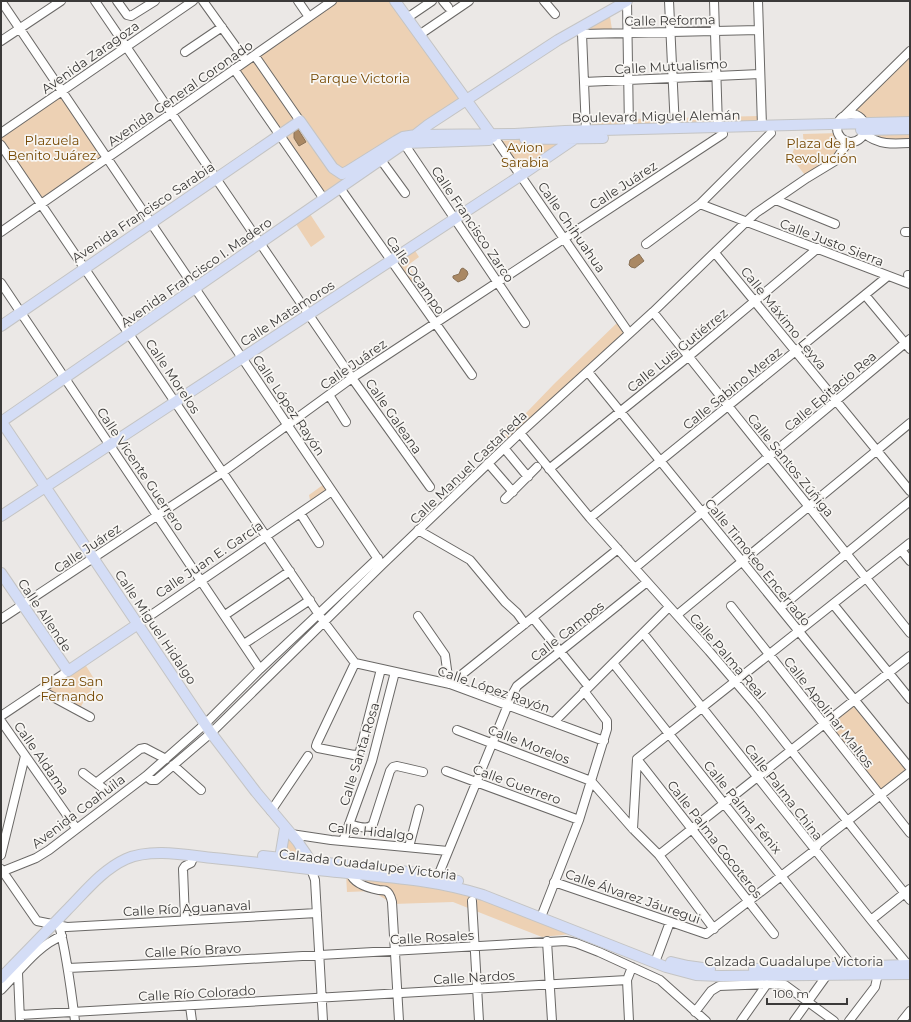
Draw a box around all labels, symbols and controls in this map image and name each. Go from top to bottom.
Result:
street label: Calle Reforma [624,11,716,29]
street label: Avenida Zaragoza [38,17,142,97]
street label: Avenida General Coronado [104,37,256,149]
street label: Calle Mutualismo [614,55,728,77]
park label: Parque Victoria [310,70,410,86]
street label: Boulevard Miguel Alemán [571,107,741,125]
park label: Plazuela Benito Juárez [8,132,97,163]
park label: Plaza de la Revolución [785,135,857,166]
park label: Avion Sarabia [501,139,549,170]
street label: Calle Juárez [586,157,660,213]
street label: Avenida Francisco Sarabia [69,158,217,266]
street label: Calle Francisco Zarco [428,163,518,285]
street label: Calle Chihuahua [535,179,609,275]
street label: Avenida Francisco I. Madero [117,214,275,330]
street label: Calle Justo Sierra [778,215,886,269]
street label: Calle Ocampo [383,233,449,317]
street label: Calle Máximo Leyva [738,263,830,373]
street label: Calle Matamoros [237,277,337,349]
street label: Calle Luis Gutiérrez [624,304,731,395]
street label: Calle Juárez [317,335,390,393]
street label: Calle Morelos [142,336,204,416]
street label: Calle Sabino Meraz [679,343,785,433]
street label: Calle Epitacio Rea [781,348,879,434]
street label: Calle López Rayón [249,352,329,458]
street label: Calle Galeana [362,375,426,457]
street label: Calle Vicente Guerrero [94,404,188,534]
street label: Calle Manuel Castañeda [406,407,530,527]
street label: Calle Santos Zúñiga [744,410,838,520]
street label: Calle Timoteo Encerrado [702,495,814,629]
street label: Calle Juan E. García [152,517,266,601]
street label: Calle Juárez [50,520,124,576]
street label: Calle Miguel Hidalgo [112,567,200,687]
street label: Calle Allende [15,575,75,655]
street label: Calle Campos [527,597,607,665]
street label: Calle Palma Real [686,610,770,702]
street label: Calle Apolinar Maltos [781,653,877,771]
street label: Calle López Rayón [436,662,552,716]
park label: Plaza San Fernando [40,673,104,704]
street label: Calle Santa Rosa [336,700,382,808]
street label: Calle Aldama [11,718,73,798]
street label: Calle Morelos [486,721,572,767]
street label: Calle Palma China [741,741,827,843]
street label: Calle Palma Fénix [701,757,786,857]
street label: Calle Guerrero [471,761,563,807]
street label: Avenida Coahuila [28,771,128,851]
street label: Calle Palma Cocoteros [664,777,766,901]
street label: Calle Hidalgo [327,819,415,843]
street label: Calzada Guadalupe Victoria [278,845,458,883]
street label: Calle Álvarez Jáuregui [563,865,703,927]
street label: Calle Río Aguanaval [122,897,252,919]
street label: Calle Rosales [389,927,475,947]
street label: Calle Río Bravo [144,939,242,961]
street label: Calzada Guadalupe Victoria [705,953,883,969]
street label: Calle Nardos [433,967,515,987]
scale bar [767,980,847,1006]
street label: Calle Río Colorado [138,982,256,1004]
text: 100 m [773,986,809,1001]

